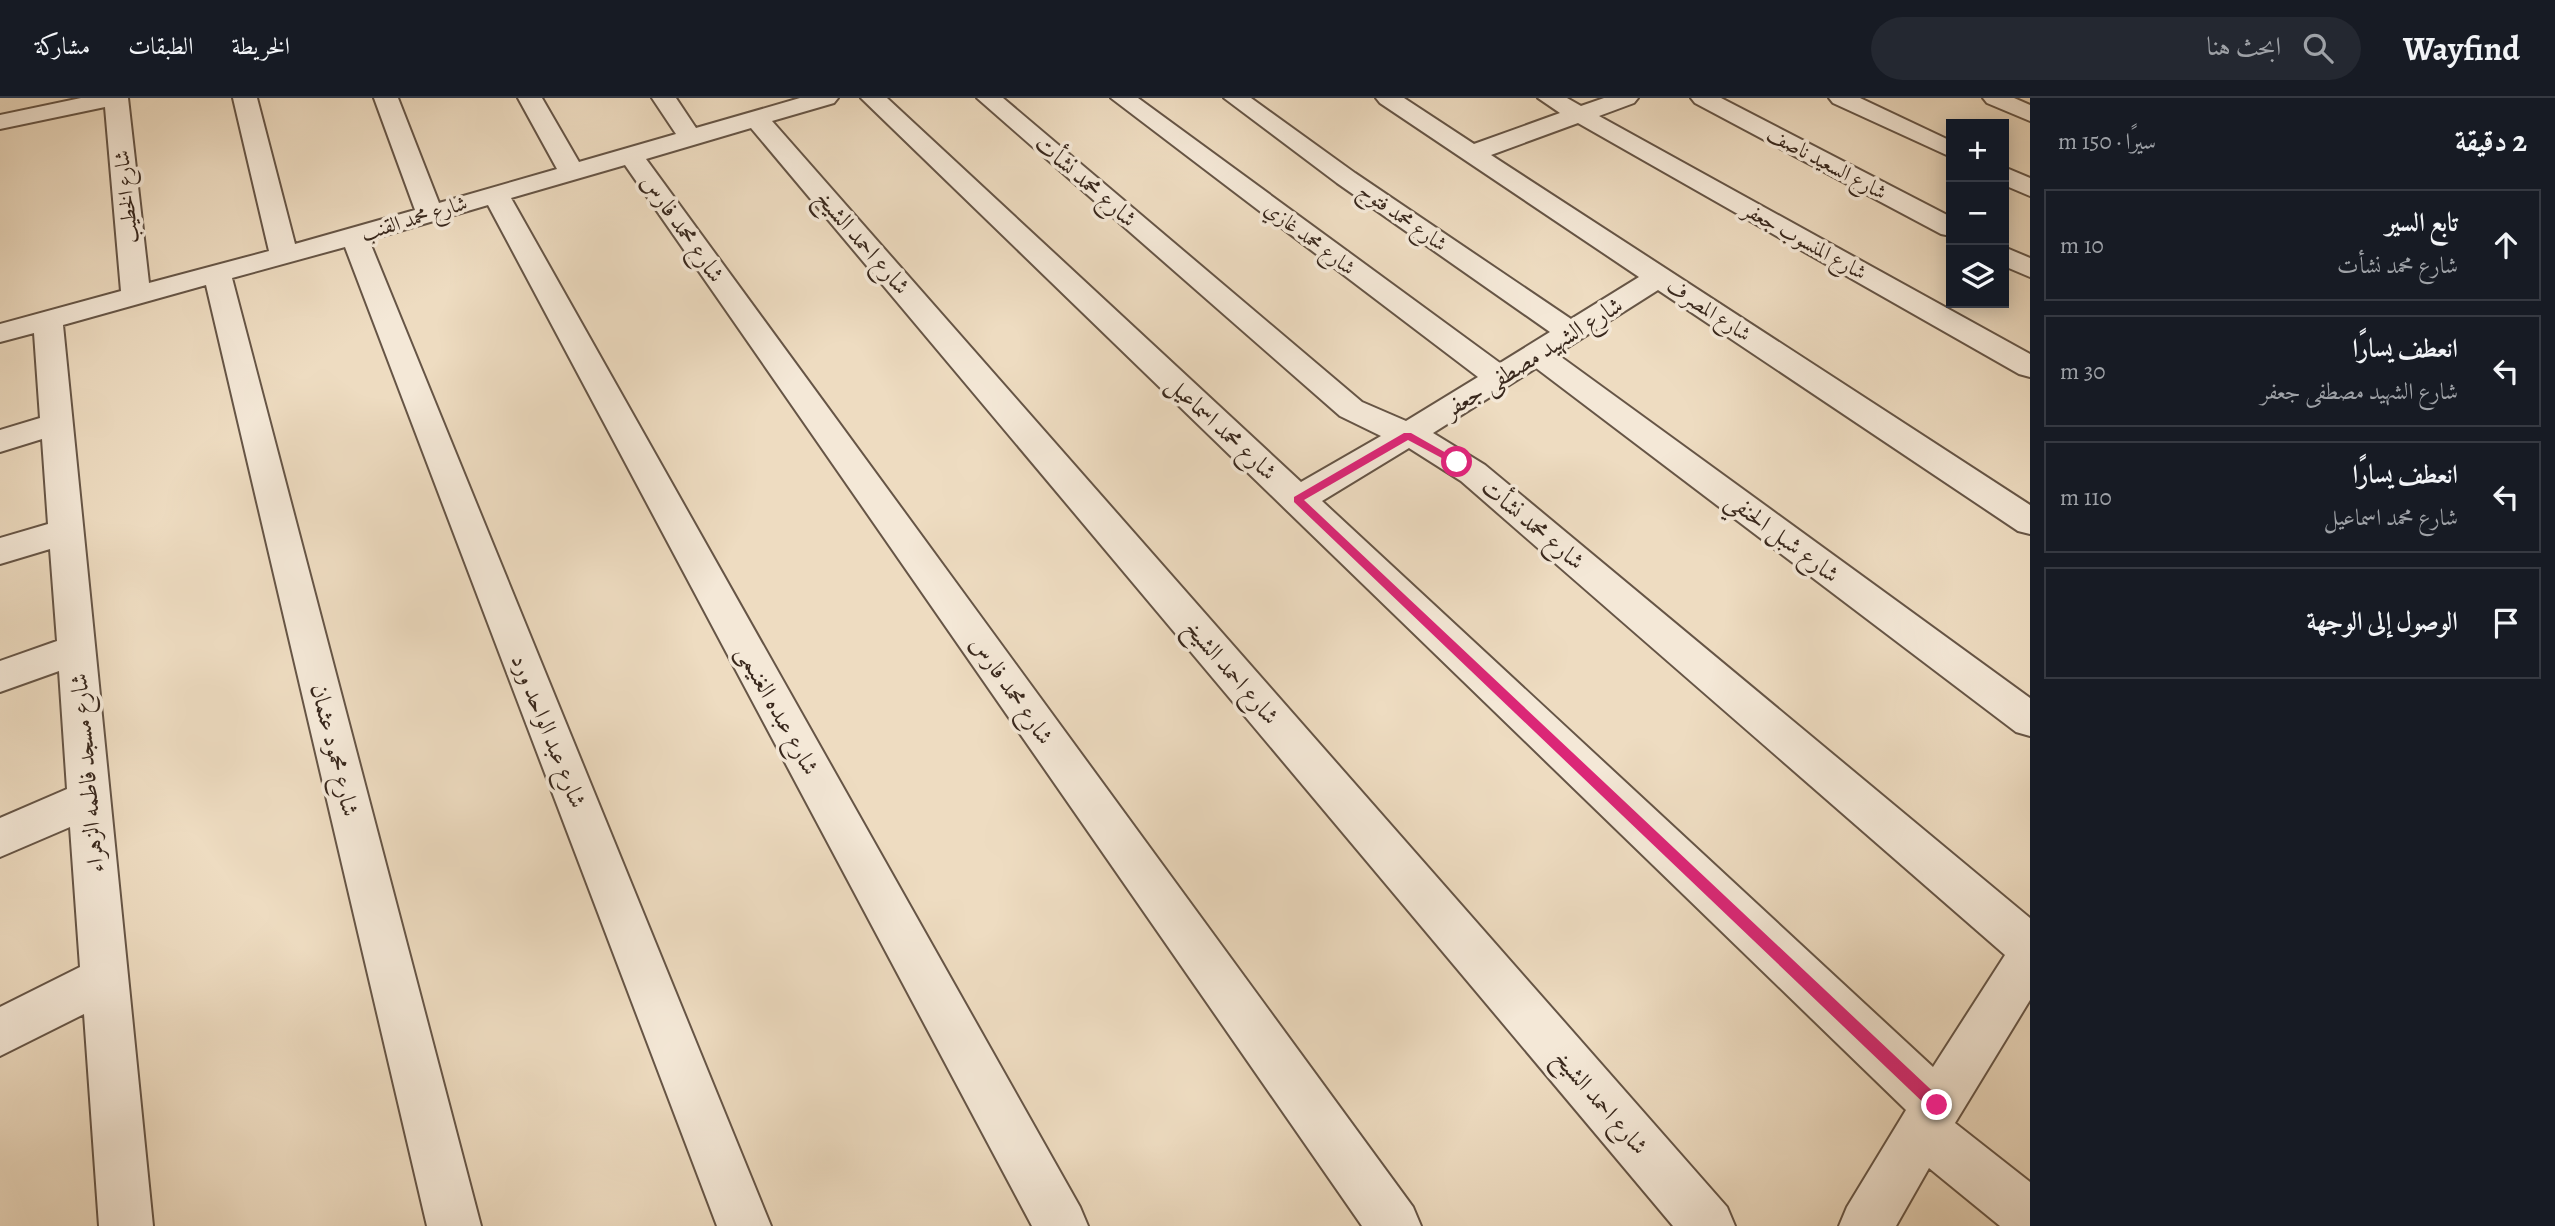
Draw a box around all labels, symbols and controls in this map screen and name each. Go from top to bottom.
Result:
search box [1871,17,2361,80]
text: Wayfind [2403,26,2520,71]
text: ابحث هنا [2207,29,2281,64]
icon: search [2299,29,2337,67]
text: مشاركة [35,30,90,62]
text: الطبقات [128,30,194,62]
text: الخريطة [232,30,290,62]
map controls [1946,119,2009,308]
button: + [1946,119,2009,182]
street label: شارع السعيد ناصف [1760,120,1892,210]
text: 2 دقيقة [2455,121,2527,161]
text: سيرًا · 150 m [2058,126,2156,157]
street label: شارع محمد نشأت [1025,127,1145,237]
street label: شارع الخطيب [107,149,149,245]
street label: شارع محمد فارس [630,167,732,291]
street label: شارع محمد فتوح [1350,176,1453,262]
button: − [1946,182,2009,245]
street label: شارع احمد الشيخ [805,183,918,305]
street label: شارع محمد القنب [357,189,472,251]
street label: شارع محمد غازي [1256,194,1361,285]
street label: شارع المنسوب جعفر [1735,195,1872,290]
text: تابع السير [2386,205,2458,240]
icon: ahead [2487,226,2525,264]
text: 10 m [2060,230,2104,261]
button: layers [1946,245,2009,308]
text: شارع محمد نشأت [2337,250,2458,281]
street label: شارع المصرف [1659,272,1757,351]
street label: شارع الشهيد مصطفى جعفر [1435,289,1631,430]
text: انعطف يسارًا [2352,331,2458,366]
icon: left [2487,352,2525,390]
text: 30 m [2060,356,2106,387]
street label: شارع محمد اسماعيل [1157,368,1284,490]
text: شارع الشهيد مصطفى جعفر [2261,376,2458,407]
route start [1441,446,1472,477]
text: انعطف يسارًا [2352,457,2458,492]
street label: شارع محمد نشأت [1472,470,1592,580]
icon: left [2487,478,2525,516]
text: 110 m [2060,482,2112,513]
street label: شارع شبل الحنفي [1716,484,1846,596]
text: شارع محمد اسماعيل [2324,502,2458,533]
text: الوصول إلى الوجهة [2306,604,2458,639]
icon: arrive [2487,604,2525,642]
street label: شارع احمد الشيخ [1174,613,1287,735]
street label: شارع محمد فارس [959,629,1061,753]
street label: شارع عبده الغنيمى [726,639,827,783]
street label: شارع عبد الواحد ورد [500,649,594,814]
street label: شارع مسجد فاطمه الزهراء [62,672,116,874]
street label: شارع محمود عثمان [299,680,367,821]
street label: شارع احمد الشيخ [1543,1043,1656,1165]
route end [1921,1089,1952,1120]

